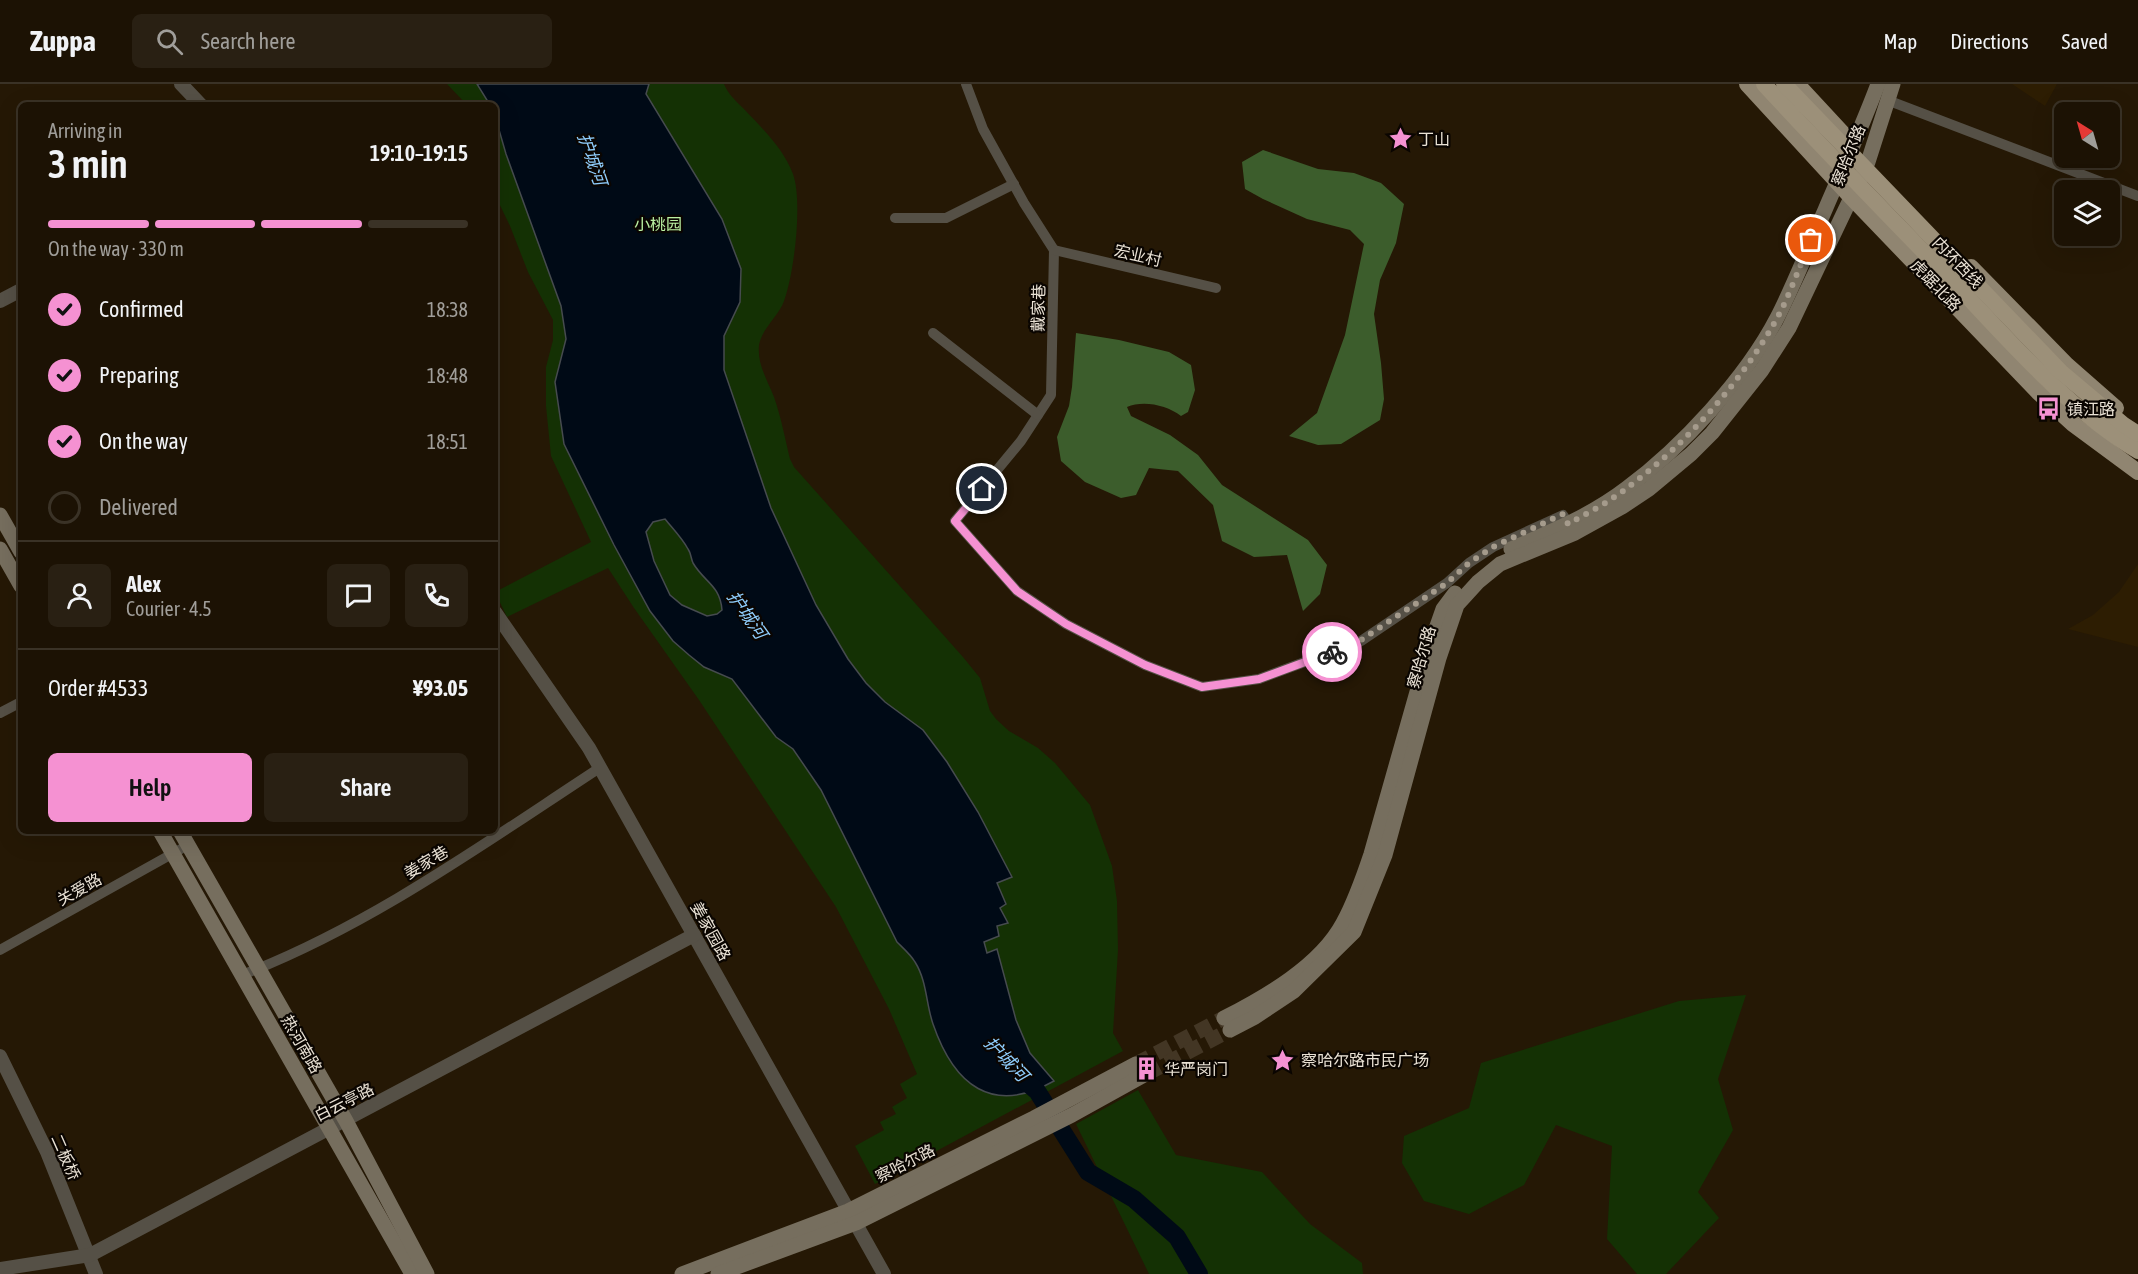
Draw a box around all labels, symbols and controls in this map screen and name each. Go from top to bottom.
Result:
search box [132,14,552,68]
text: Zuppa [30,25,96,57]
icon: search [153,25,186,58]
text: Search here [201,28,296,54]
text: Map [1883,29,1917,53]
text: Directions [1950,29,2029,53]
text: Saved [2062,29,2108,53]
north arrow [2054,102,2120,168]
map controls [2054,102,2120,246]
text: Arriving in [48,119,122,142]
street label: 察哈尔路 [1828,122,1868,188]
place icon: 丁山 [1387,126,1413,152]
water label: 护城河 [574,130,612,191]
place label: 丁山 [1418,130,1450,148]
text: 19:10–19:15 [370,140,468,166]
text: 3 min [48,142,128,186]
button: layers [2054,180,2120,246]
pin [1785,214,1836,265]
park label: 小桃园 [634,215,682,233]
icon: bag [1794,223,1827,256]
street label: 内环西线 [1929,233,1987,291]
text: On the way · 330 m [48,237,184,260]
street label: 宏业村 [1113,241,1163,269]
street label: 虎踞北路 [1907,256,1965,314]
street label: 戴家巷 [1029,284,1047,332]
icon: check [48,293,81,326]
text: Confirmed [99,296,184,322]
text: 18:38 [427,298,468,321]
icon: check [48,359,81,392]
text: Preparing [99,362,179,388]
text: 18:48 [427,364,468,387]
bus stop icon: 镇江路 [2036,396,2062,422]
place label: 镇江路 [2067,400,2115,418]
icon: check [48,425,81,458]
text: On the way [99,428,188,454]
text: 18:51 [427,430,468,453]
pin [956,463,1007,514]
icon: home [965,472,998,505]
text: Delivered [99,494,178,520]
button: person [48,564,111,627]
button: chat [327,564,390,627]
button: phone [405,564,468,627]
text: Alex [126,571,161,597]
water label: 护城河 [723,587,773,645]
text: Courier · 4.5 [126,597,212,620]
courier [1302,622,1362,682]
street label: 察哈尔路 [1404,624,1438,690]
icon: bike [1316,636,1349,669]
text: Order #4533 [48,675,148,701]
text: ¥93.05 [413,675,468,701]
button: Help [48,753,252,822]
button: Share [264,753,468,822]
street label: 姜家巷 [401,842,451,882]
street label: 关爱路 [54,869,104,909]
street label: 姜家园路 [688,899,734,963]
street label: 热河南路 [278,1012,326,1076]
water label: 护城河 [980,1032,1035,1088]
place icon: 察哈尔路市民广场 [1270,1047,1296,1073]
place label: 察哈尔路市民广场 [1301,1051,1429,1069]
building icon: 华严岗门 [1133,1056,1159,1082]
place label: 华严岗门 [1164,1060,1228,1078]
street label: 白云亭路 [311,1079,377,1125]
street label: 二板桥 [48,1131,84,1183]
street label: 察哈尔路 [872,1140,938,1186]

